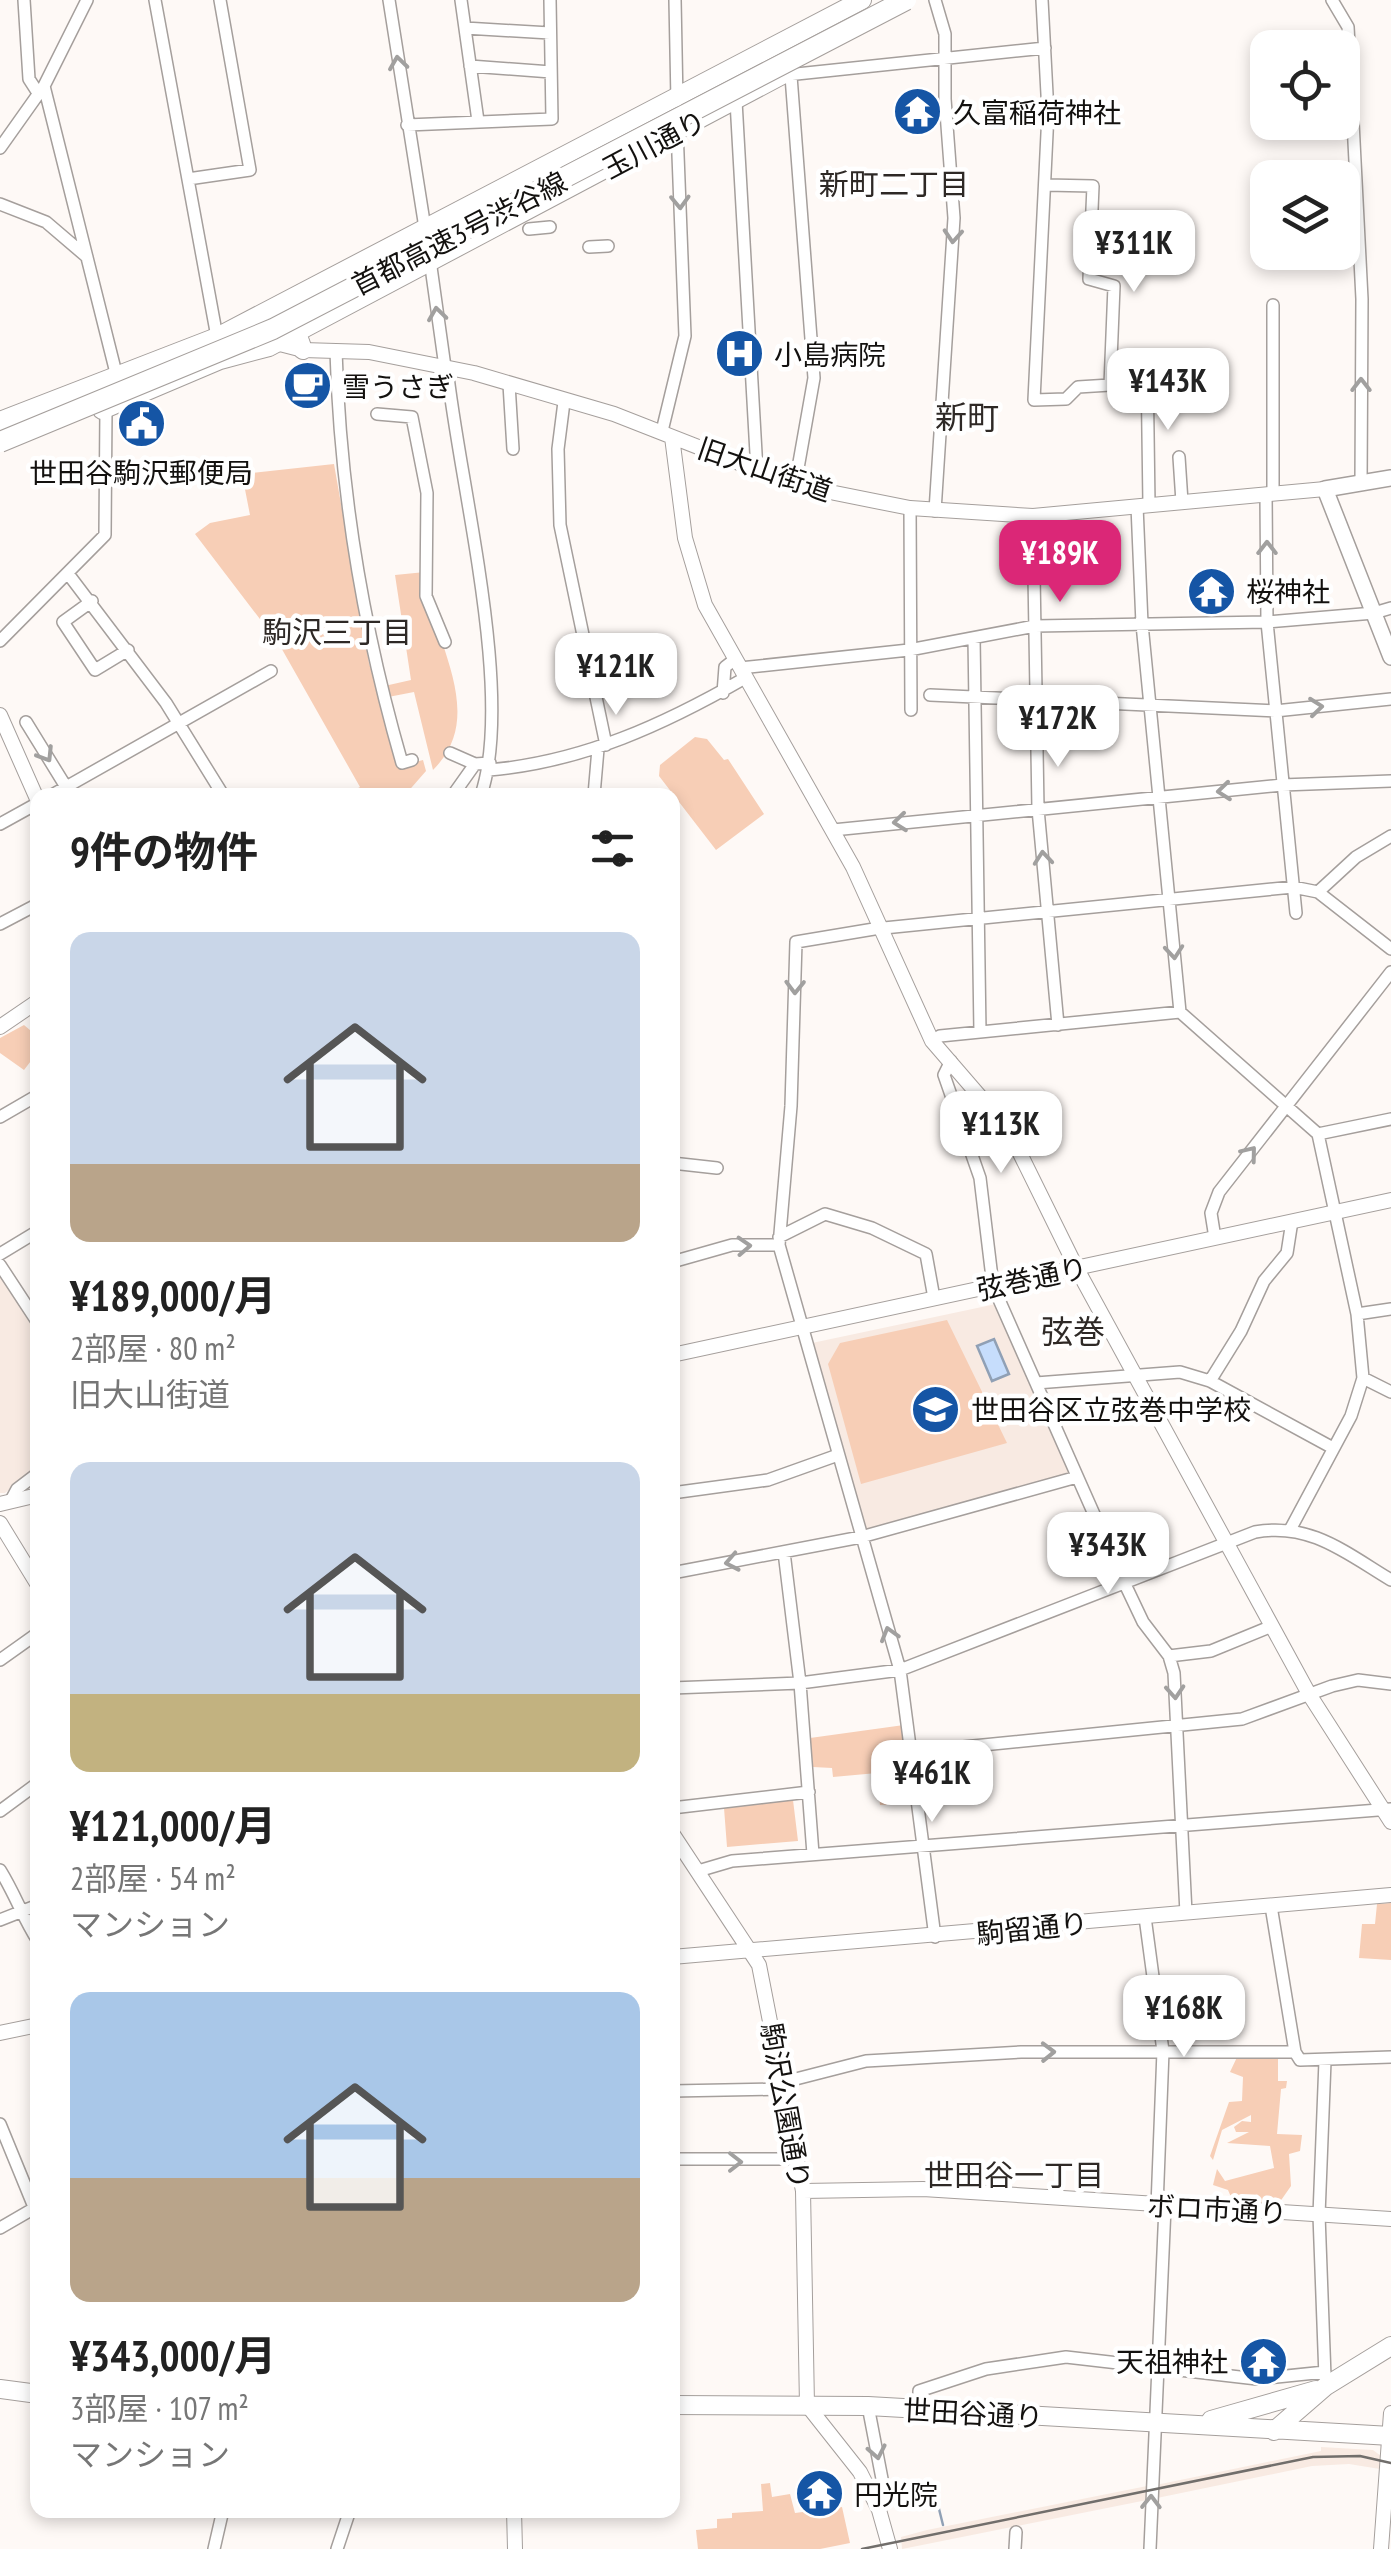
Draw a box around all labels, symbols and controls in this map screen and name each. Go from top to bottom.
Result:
map controls [1250,30,1360,270]
button: locate [1250,30,1360,140]
one-way arrow [389,55,410,71]
temple icon: 久富稲荷神社 [892,86,944,138]
place label: 久富稲荷神社 [953,94,1121,131]
street label: 玉川通り [596,101,712,187]
button: layers [1250,160,1360,270]
street label: 首都高速3号渋谷線 [345,163,573,303]
district label: 新町二丁目 [819,164,969,203]
one-way arrow [669,195,690,211]
pin: ¥311K [1064,210,1204,295]
text: ¥311K [1095,221,1173,263]
one-way arrow [943,228,964,244]
one-way arrow [428,305,449,322]
hospital icon: 小島病院 [713,328,765,380]
place label: 小島病院 [774,336,886,373]
pin: ¥143K [1098,348,1238,433]
text: ¥143K [1129,359,1207,401]
cafe icon: 雪うさぎ [281,360,333,412]
place label: 雪うさぎ [342,368,454,405]
one-way arrow [1351,377,1372,393]
district label: 新町 [935,396,999,438]
public building icon: 世田谷駒沢郵便局 [115,398,167,450]
street label: 旧大山街道 [693,429,837,509]
place label: 世田谷駒沢郵便局 [29,454,253,491]
pin: ¥189K [990,520,1130,605]
text: ¥189K [1021,531,1099,573]
one-way arrow [1256,539,1278,554]
temple icon: 桜神社 [1185,565,1237,617]
place label: 桜神社 [1246,573,1330,610]
district label: 駒沢三丁目 [262,612,412,651]
pin: ¥121K [546,633,686,718]
text: ¥121K [577,644,655,686]
pin: ¥172K [988,685,1128,770]
text: ¥172K [1019,696,1097,738]
one-way arrow [1308,696,1324,718]
one-way arrow [34,744,53,762]
one-way arrow [1215,779,1231,801]
one-way arrow [892,811,908,833]
icon: filters [585,821,640,876]
text: 9件の物件 [70,824,258,879]
one-way arrow [1032,849,1054,865]
one-way arrow [1163,944,1185,960]
one-way arrow [784,980,806,995]
icon: home [265,997,445,1177]
pin: ¥113K [931,1091,1071,1176]
text: ¥113K [962,1102,1040,1144]
one-way arrow [1238,1146,1256,1164]
one-way arrow [736,1236,752,1257]
street label: 弦巻通り [973,1248,1091,1308]
text: ¥189,000/月 [70,1268,276,1323]
district label: 弦巻 [1041,1310,1105,1352]
text: 2部屋 · 80 m² [70,1327,236,1369]
text: 旧大山街道 [70,1373,230,1415]
school or university icon: 世田谷区立弦巻中学校 [910,1383,962,1435]
place label: 世田谷区立弦巻中学校 [971,1391,1251,1428]
pin: ¥343K [1038,1512,1178,1597]
text: ¥343K [1069,1523,1147,1565]
icon: home [265,1527,445,1707]
one-way arrow [724,1551,740,1572]
one-way arrow [880,1626,901,1643]
one-way arrow [1164,1685,1185,1701]
pin: ¥461K [862,1740,1002,1825]
text: ¥461K [893,1751,971,1793]
text: ¥121,000/月 [70,1798,276,1853]
text: 2部屋 · 54 m² [70,1857,236,1899]
text: マンション [70,1903,230,1945]
street label: 駒留通り [974,1904,1090,1952]
pin: ¥168K [1114,1975,1254,2060]
text: ¥168K [1145,1986,1223,2028]
street label: 駒沢公園通り [753,2020,819,2192]
one-way arrow [1040,2041,1056,2063]
icon: home [265,2057,445,2237]
one-way arrow [728,2151,744,2172]
district label: 世田谷一丁目 [924,2155,1104,2194]
street label: ボロ市通り [1146,2187,1288,2231]
text: ¥343,000/月 [70,2328,276,2383]
temple icon: 天祖神社 [1237,2335,1289,2387]
place label: 天祖神社 [1116,2343,1228,2380]
text: 3部屋 · 107 m² [70,2387,249,2429]
street label: 世田谷通り [902,2391,1044,2435]
text: マンション [70,2433,230,2475]
one-way arrow [866,2444,887,2460]
temple icon: 円光院 [793,2468,845,2520]
place label: 円光院 [854,2476,938,2513]
one-way arrow [1141,2494,1162,2510]

